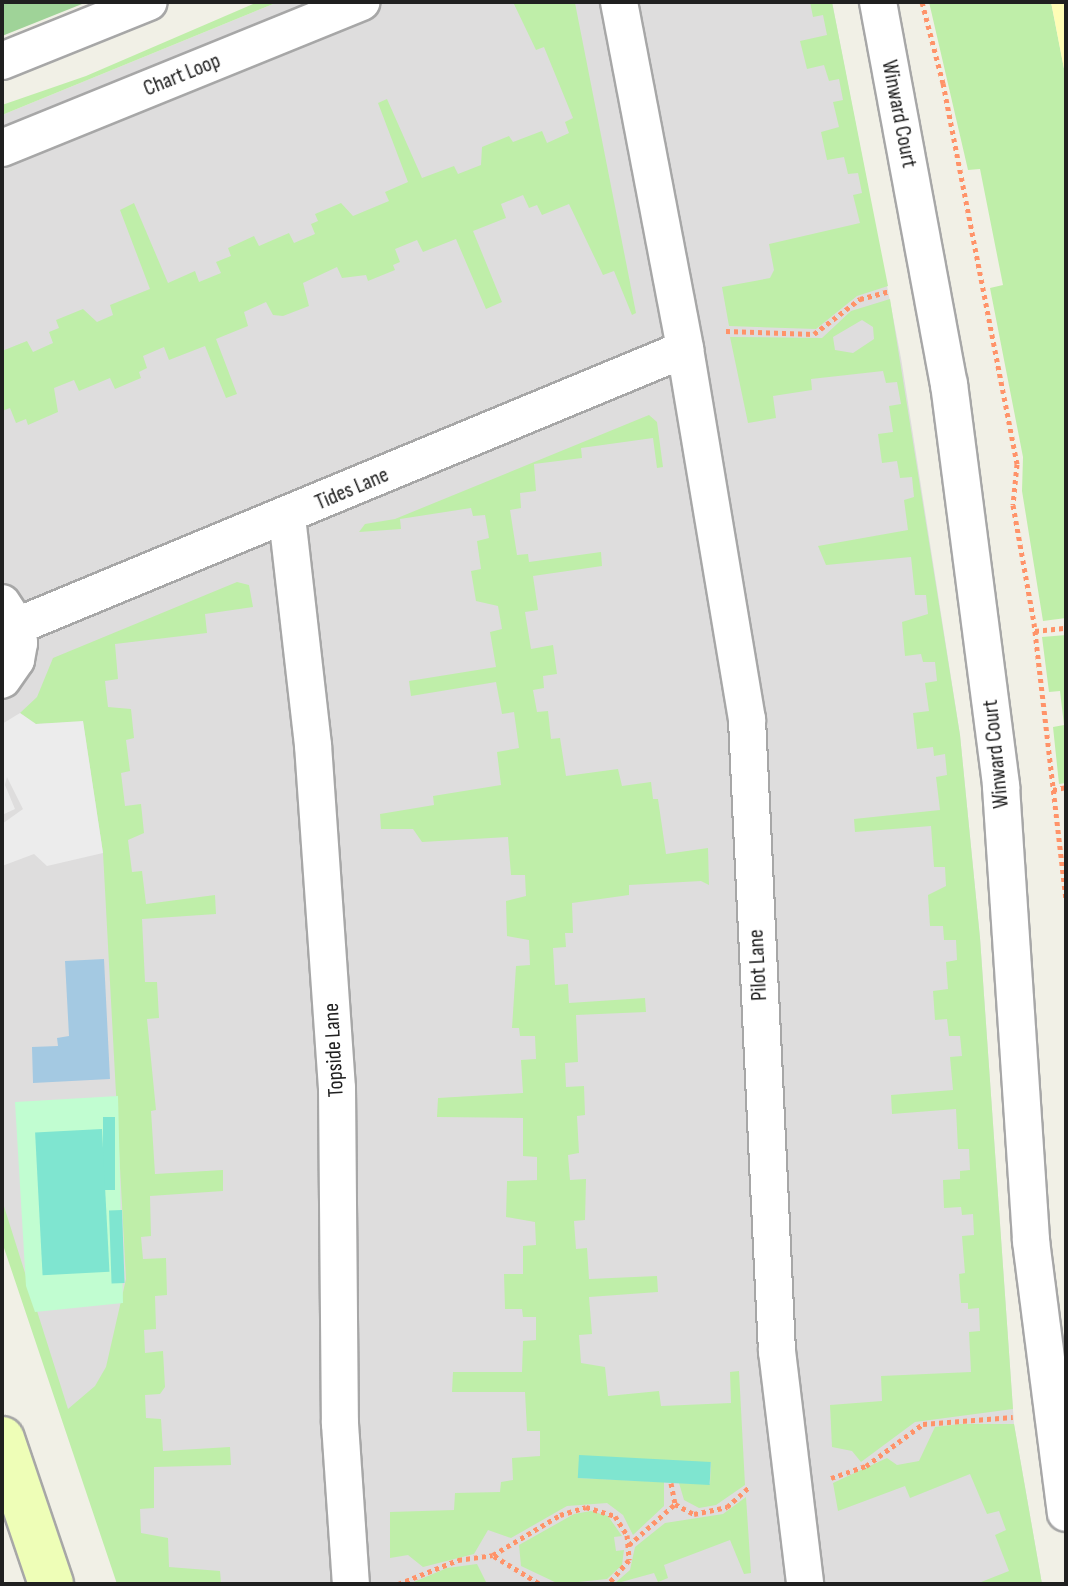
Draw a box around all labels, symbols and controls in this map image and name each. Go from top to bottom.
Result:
street label: Chart Loop [140,48,224,102]
street label: Winward Court [876,58,922,170]
street label: Tides Lane [311,462,393,516]
street label: Winward Court [977,698,1015,810]
street label: Pilot Lane [743,929,773,1001]
street label: Topside Lane [318,1002,350,1098]

